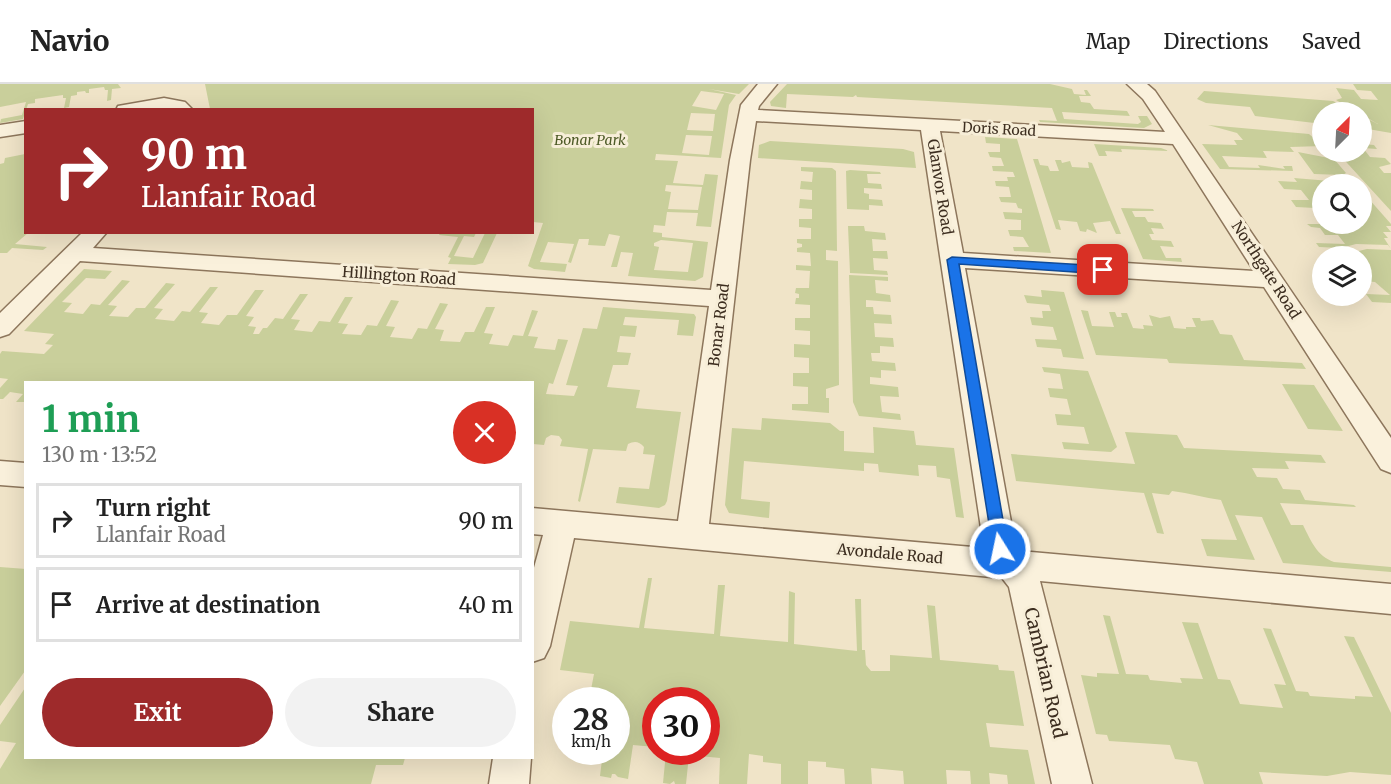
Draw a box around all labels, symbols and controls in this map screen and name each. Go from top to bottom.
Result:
text: Navio [30,23,110,59]
text: Map [1086,28,1130,55]
text: Directions [1163,28,1268,55]
text: Saved [1301,28,1361,55]
north arrow [1312,102,1372,162]
map controls [1312,102,1372,306]
street label: Doris Road [962,118,1037,140]
text: 90 m [141,128,247,180]
park label: Bonar Park [554,131,626,149]
icon: right [42,132,120,210]
street label: Glanvor Road [924,138,957,236]
button: search [1312,174,1372,234]
text: Llanfair Road [141,180,316,214]
street label: Northgate Road [1228,217,1305,322]
pin [1077,244,1128,295]
button: layers [1312,246,1372,306]
icon: arrive [1086,253,1119,286]
street label: Hillington Road [341,262,457,289]
street label: Bonar Road [704,282,733,368]
text: 1 min [42,397,140,442]
button: close [453,401,516,464]
text: 130 m · 13:52 [42,442,157,467]
text: Turn right [96,494,210,522]
icon: right [45,504,78,537]
text: 90 m [458,507,513,535]
position arrow [968,517,1032,581]
text: Llanfair Road [96,522,226,547]
street label: Avondale Road [835,539,944,568]
icon: arrive [45,588,78,621]
text: Arrive at destination [96,591,320,619]
text: 40 m [458,591,513,619]
street label: Cambrian Road [1019,605,1072,741]
button: Exit [42,678,273,747]
button: Share [285,678,516,747]
speed limit sign: 30 [642,687,720,765]
text: 28 [573,700,609,738]
text: km/h [571,732,611,751]

